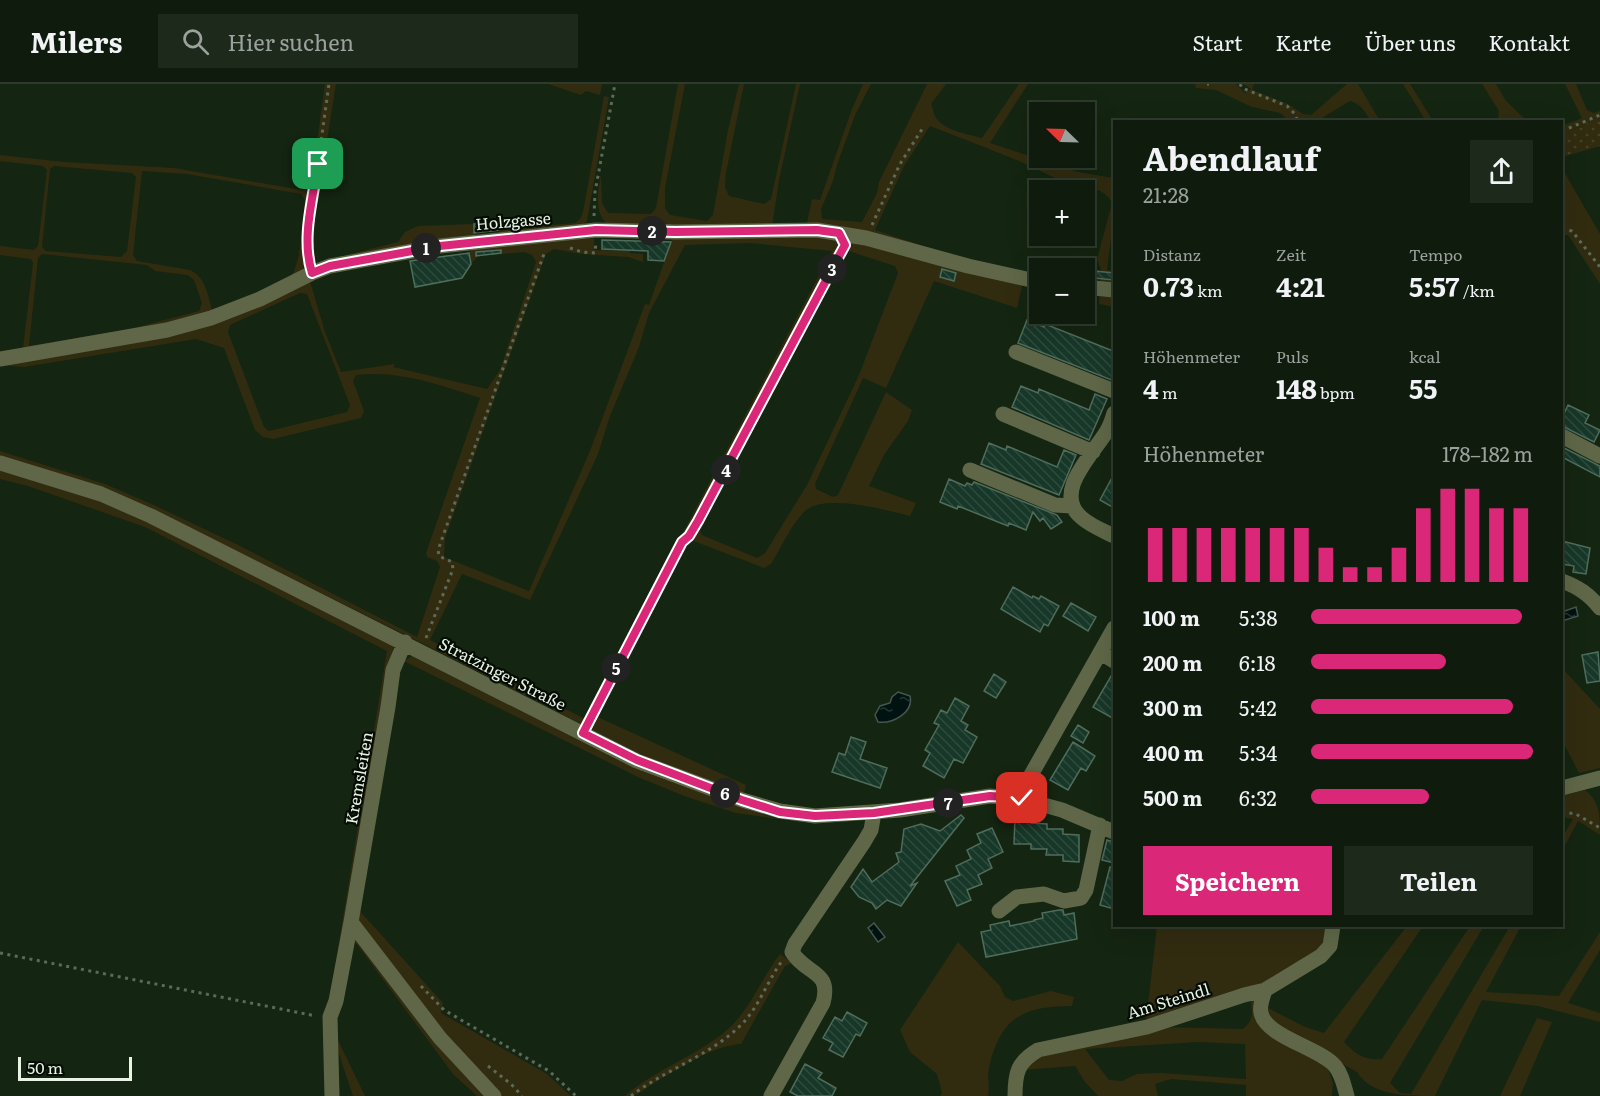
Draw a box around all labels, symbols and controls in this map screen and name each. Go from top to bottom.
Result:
search box [158,14,578,68]
text: Milers [30,20,122,62]
icon: search [179,25,212,58]
text: Hier suchen [227,25,354,58]
text: Start [1192,26,1243,57]
text: Karte [1276,26,1331,57]
text: Über uns [1364,26,1455,57]
text: Kontakt [1488,26,1570,57]
north arrow [1029,102,1095,168]
map controls [1029,102,1095,324]
text: Abendlauf [1143,132,1319,181]
pin [292,138,343,189]
button: share [1470,140,1533,203]
icon: arrive [301,147,334,180]
text: 21:28 [1143,179,1189,209]
button: + [1029,180,1095,246]
street label: Holzgasse [474,205,552,235]
pin: 2 [637,216,667,246]
text: 2 [648,219,656,243]
pin: 1 [411,233,441,263]
text: 1 [423,236,429,260]
text: Distanz [1143,242,1201,266]
text: Zeit [1276,242,1306,266]
text: Tempo [1409,242,1462,266]
pin: 3 [817,254,847,284]
text: 3 [828,257,836,281]
button: − [1029,258,1095,324]
text: 0.73 [1143,266,1194,305]
text: 4:21 [1276,266,1325,305]
text: 5:57 [1409,266,1459,305]
text: km [1194,278,1223,302]
text: /km [1459,278,1495,302]
text: Höhenmeter [1143,344,1240,368]
text: Puls [1276,344,1308,368]
text: kcal [1409,344,1441,368]
text: 4 [1143,368,1159,407]
text: 148 [1276,368,1317,407]
text: 55 [1409,368,1437,407]
text: m [1159,380,1177,404]
text: bpm [1317,380,1355,404]
text: Höhenmeter [1143,438,1264,468]
text: 178–182 m [1442,438,1533,468]
pin: 4 [711,455,741,485]
text: 4 [721,458,731,482]
text: 100 m [1143,602,1200,632]
text: 5:38 [1239,602,1277,632]
street label: Stratzinger Straße [435,631,571,715]
text: 200 m [1143,647,1202,677]
text: 6:18 [1239,647,1276,677]
pin: 5 [601,653,631,683]
text: 5 [612,656,620,680]
text: 300 m [1143,692,1203,722]
text: 5:42 [1239,692,1277,722]
street label: Kremsleiten [338,729,378,826]
text: 400 m [1143,737,1204,767]
text: 5:34 [1239,737,1277,767]
pin [996,772,1047,823]
pin: 6 [710,778,740,808]
text: 6 [720,781,730,805]
icon: check [1005,781,1038,814]
text: 500 m [1143,782,1202,812]
text: 6:32 [1239,782,1277,812]
pin: 7 [933,788,963,818]
text: 7 [944,791,952,815]
button: Speichern [1143,846,1332,915]
button: Teilen [1344,846,1533,915]
street label: Am Steindl [1124,976,1212,1024]
scale bar [18,1054,132,1082]
text: 50 m [27,1055,63,1079]

